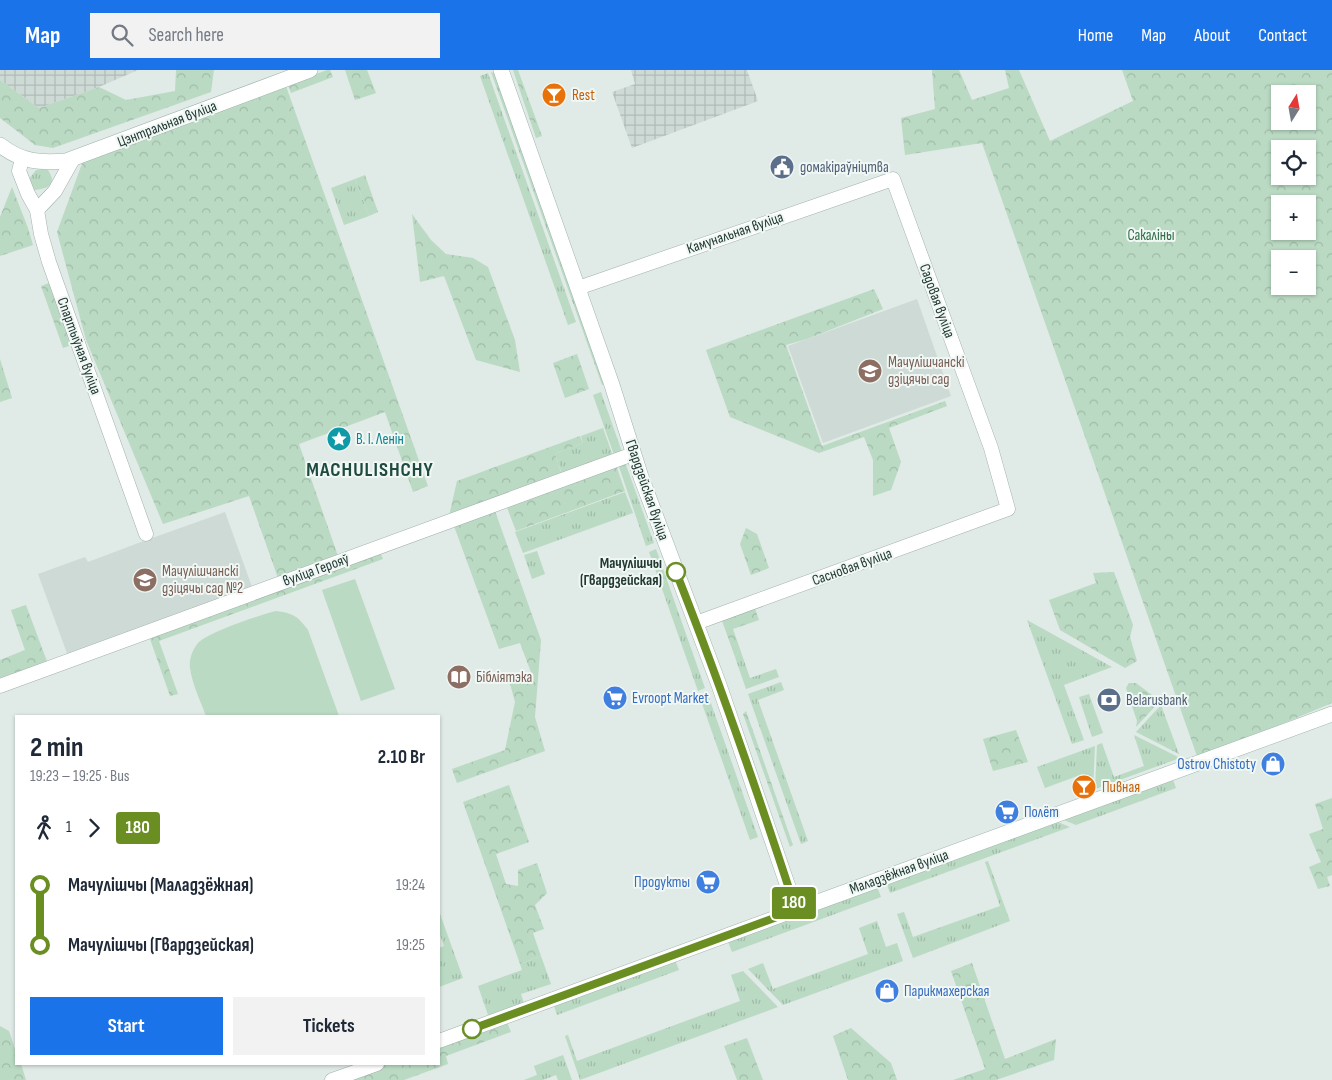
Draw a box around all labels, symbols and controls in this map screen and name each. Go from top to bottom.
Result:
search box [90,13,440,58]
text: Map [25,21,60,50]
icon: search [108,21,136,49]
text: Search here [148,24,224,47]
text: Home [1078,25,1113,46]
text: Map [1141,25,1166,46]
text: About [1194,25,1230,46]
text: Contact [1258,25,1307,46]
bar icon: Rest [541,82,567,108]
north arrow [1271,85,1316,130]
map controls [1271,85,1316,295]
place label: Rest [572,86,595,105]
street label: Цэнтральная вуліца [115,96,220,152]
button: locate [1271,140,1316,185]
public building icon: домакіраўніцтва [769,154,795,180]
place label: домакіраўніцтва [800,158,889,177]
button: + [1271,195,1316,240]
street label: Камунальная вуліца [684,207,786,258]
park label: Сакаліны [1127,226,1175,245]
button: − [1271,250,1316,295]
street label: Садовая вуліца [915,261,959,341]
street label: Спартыўная вуліца [53,295,105,397]
place label: Мачулішчанскі дзіцячы сад [888,353,965,389]
school or university icon: Мачулішчанскі дзіцячы сад [857,358,883,384]
place icon: В. І. Ленін [326,426,352,452]
place label: В. І. Ленін [356,430,404,449]
street label: Гвардзейская вуліца [621,437,673,543]
district label: MACHULISHCHY [306,458,434,482]
street label: Сасновая вуліца [809,544,895,590]
street label: вуліца Герояў [280,549,352,591]
place label: Мачулішчы (Гвардзейская) [580,554,662,590]
place label: Мачулішчанскі дзіцячы сад №2 [162,562,243,598]
marker: Мачулішчы (Гвардзейская) [666,562,686,582]
school or university icon: Мачулішчанскі дзіцячы сад №2 [132,567,158,593]
library icon: Бібліятэка [446,664,472,690]
place label: Бібліятэка [476,668,533,687]
supermarket icon: Evroopt Market [602,685,628,711]
bank icon: Belarusbank [1096,687,1122,713]
place label: Evroopt Market [632,689,709,708]
place label: Belarusbank [1126,691,1188,710]
text: 2 min [30,731,83,764]
text: 2.10 Br [378,746,425,769]
shop icon: Ostrov Chistoty [1260,751,1286,777]
place label: Ostrov Chistoty [1177,755,1256,774]
text: 19:23 – 19:25 · Bus [30,767,130,786]
bar icon: Пивная [1071,774,1097,800]
place label: Пивная [1102,778,1140,797]
supermarket icon: Полёт [994,799,1020,825]
place label: Полёт [1024,803,1059,822]
icon: walk [30,814,58,842]
icon: forward [80,814,108,842]
text: 180 [126,817,150,838]
text: 1 [66,818,72,837]
street label: Маладзёжная вуліца [847,845,951,899]
supermarket icon: Продукты [695,869,721,895]
place label: Продукты [634,873,690,892]
text: Мачулішчы (Маладзёжная) [68,874,253,897]
text: 19:24 [396,876,425,895]
line badge: 180 [765,887,823,919]
text: 180 [782,892,806,913]
text: Мачулішчы (Гвардзейская) [68,934,254,957]
text: 19:25 [396,936,425,955]
shop icon: Парикмахерская [874,978,900,1004]
place label: Парикмахерская [904,982,990,1001]
button: Start [30,997,223,1055]
button: Tickets [233,997,425,1055]
unlabelled marker [462,1019,482,1039]

